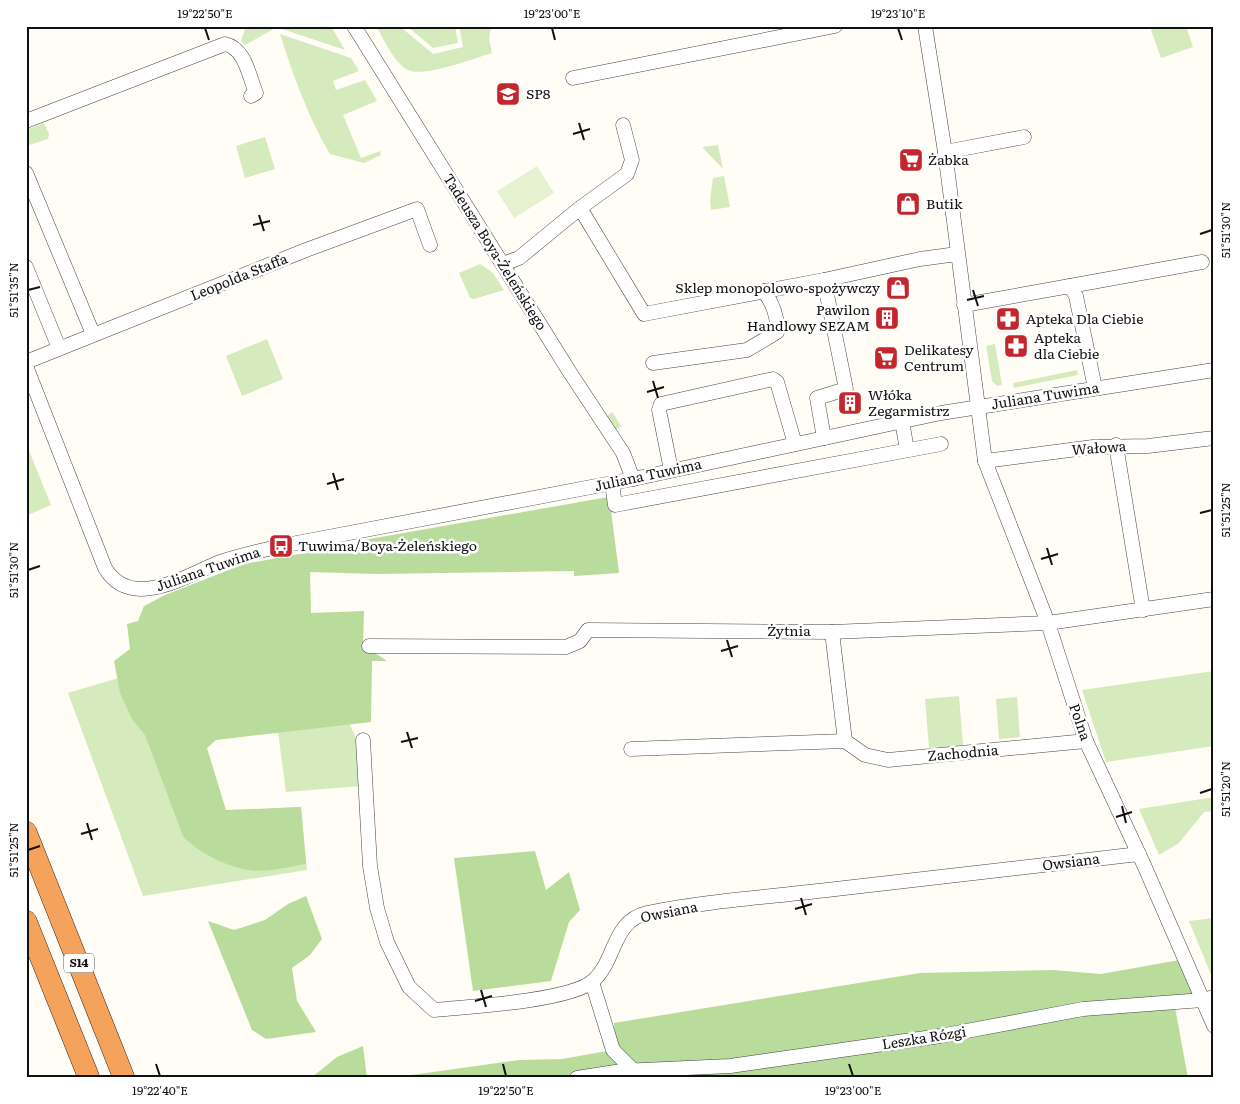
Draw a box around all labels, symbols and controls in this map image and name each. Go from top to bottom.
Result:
text: 19°22'50"E [177,4,233,22]
text: 19°23'00"E [524,4,581,22]
text: 19°23'10"E [871,4,926,22]
school or university icon: SP8 [495,81,521,107]
place label: SP8 [526,83,551,103]
supermarket icon: Żabka [898,147,924,173]
place label: Żabka [928,149,969,169]
street label: Tadeusza Boya-Żeleńskiego [439,169,552,334]
shop icon: Butik [895,191,921,217]
place label: Butik [926,193,963,213]
text: 51°51'30"N [1216,202,1234,258]
street label: Leopolda Staffa [187,247,291,305]
text: 51°51'35"N [4,262,22,318]
shop icon: Sklep monopolowo-spożywczy [885,275,911,301]
place label: Sklep monopolowo-spożywczy [675,277,881,297]
place label: Pawilon Handlowy SEZAM [747,299,870,335]
building icon: Pawilon Handlowy SEZAM [874,305,900,331]
pharmacy icon: Apteka Dla Ciebie [995,306,1021,332]
place label: Apteka Dla Ciebie [1026,308,1143,328]
place label: Apteka dla Ciebie [1034,327,1099,363]
pharmacy icon: Apteka dla Ciebie [1003,333,1029,359]
place label: Delikatesy Centrum [904,339,975,375]
supermarket icon: Delikatesy Centrum [873,345,899,371]
street label: Juliana Tuwima [989,377,1101,413]
place label: Włóka Zegarmistrz [868,384,950,420]
building icon: Włóka Zegarmistrz [837,390,863,416]
street label: Wałowa [1071,435,1127,459]
street label: Juliana Tuwima [592,453,704,495]
text: 51°51'25"N [1216,482,1234,538]
bus stop icon: Tuwima/Boya-Żeleńskiego [268,533,294,559]
place label: Tuwima/Boya-Żeleńskiego [298,535,477,555]
street label: Juliana Tuwima [153,541,263,595]
text: 51°51'30"N [4,542,22,598]
street label: Żytnia [767,620,811,640]
street label: Polna [1065,701,1097,743]
street label: Zachodnia [927,739,1000,765]
text: 51°51'20"N [1216,761,1234,817]
text: 51°51'25"N [4,822,22,878]
street label: Owsiana [1041,848,1101,874]
street label: Owsiana [639,896,700,926]
road number: S14 [64,954,94,972]
street label: Leszka Rózgi [880,1020,968,1054]
text: 19°22'40"E [132,1081,188,1099]
text: 19°22'50"E [478,1081,534,1099]
text: 19°23'00"E [825,1081,882,1099]

